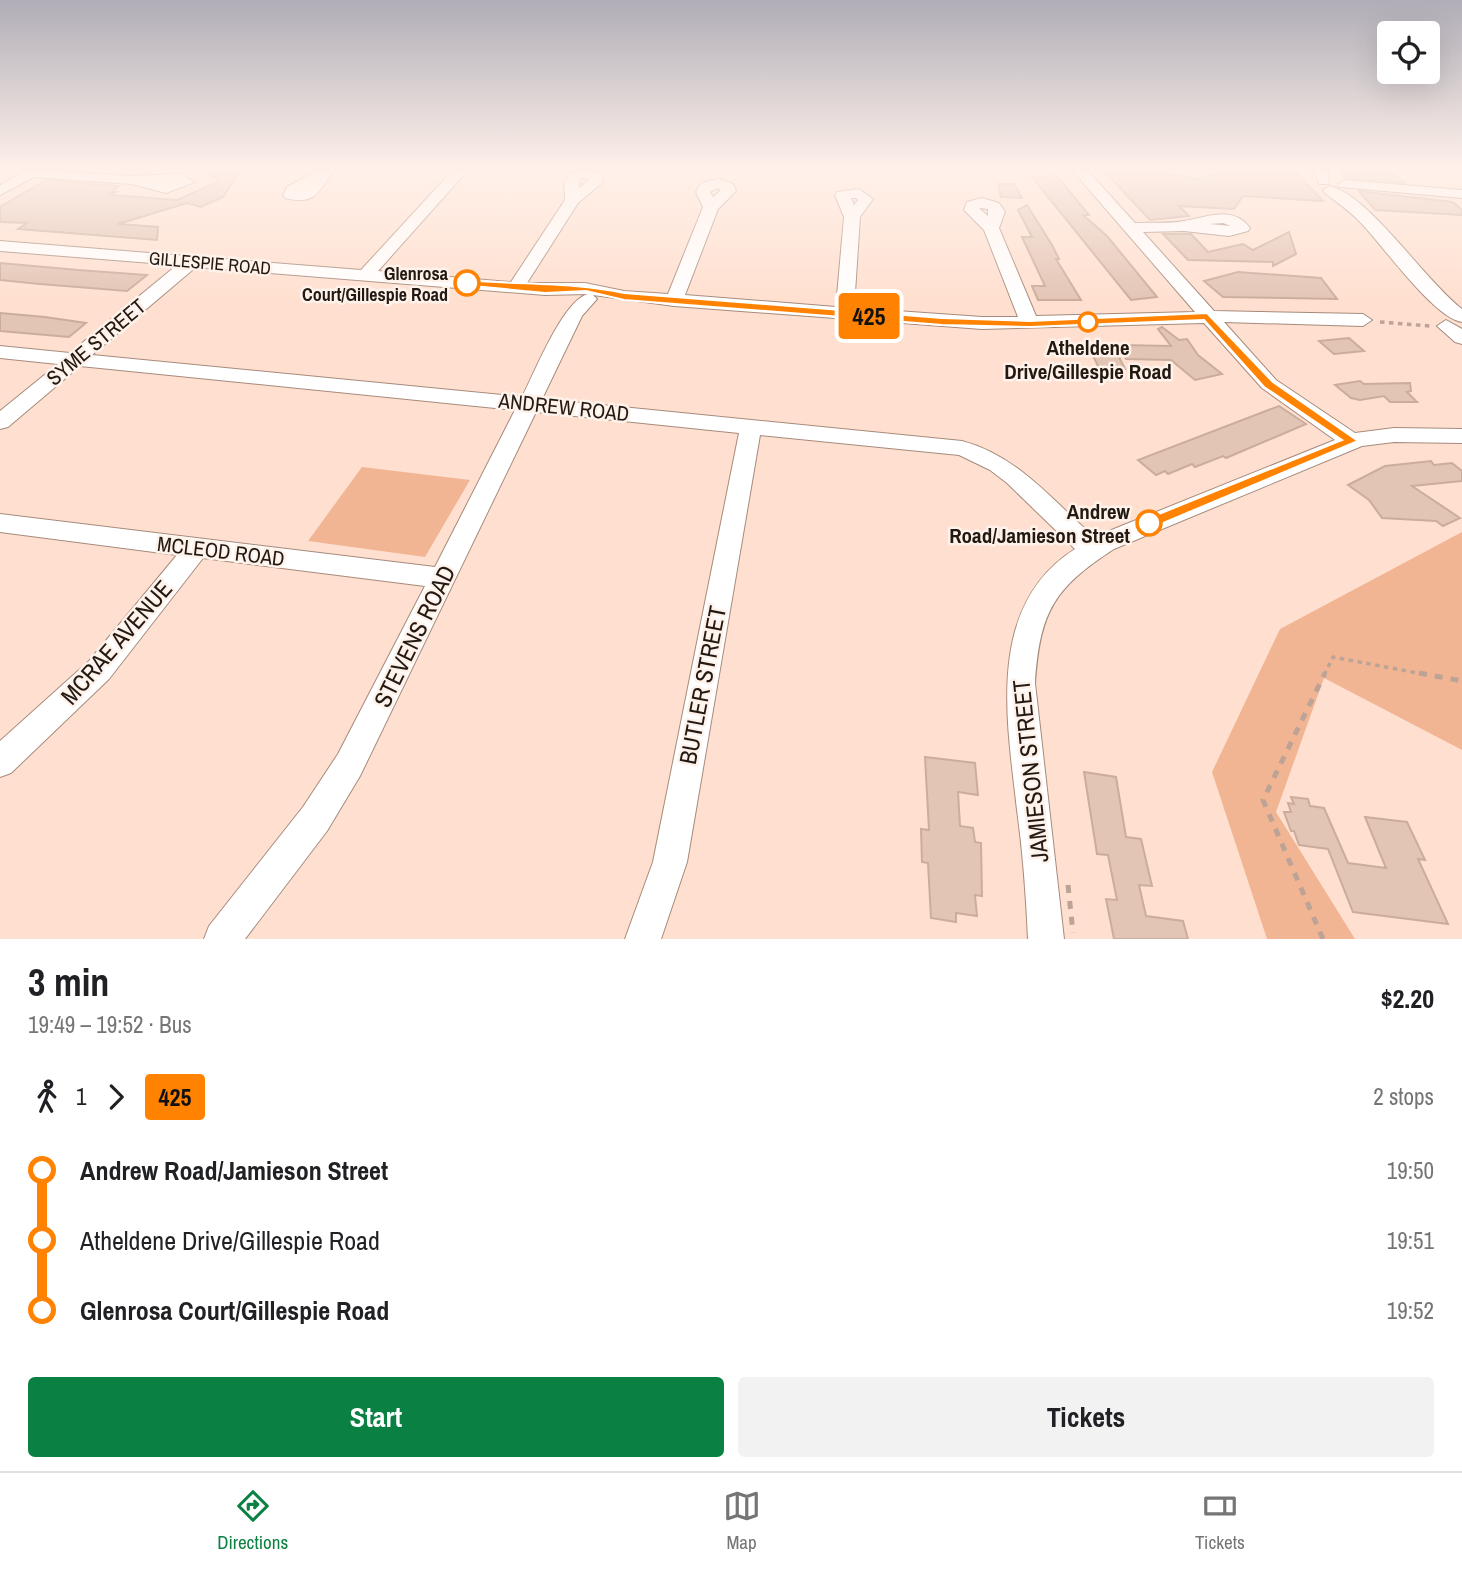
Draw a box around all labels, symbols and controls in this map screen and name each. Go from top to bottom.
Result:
map controls [1377,21,1440,84]
button: locate [1377,21,1440,84]
street label: GILLESPIE ROAD [148,245,272,281]
place label: Glenrosa Court/Gillespie Road [302,261,449,307]
marker: Glenrosa Court/Gillespie Road [454,270,480,296]
street label: SYME STREET [40,292,152,392]
line badge: 425 [829,293,909,339]
text: 425 [853,300,885,332]
marker: Atheldene Drive/Gillespie Road [1078,312,1098,332]
place label: Atheldene Drive/Gillespie Road [1004,333,1172,386]
street label: ANDREW ROAD [496,386,631,428]
place label: Andrew Road/Jamieson Street [949,497,1131,550]
marker: Andrew Road/Jamieson Street [1136,510,1162,536]
street label: MCLEOD ROAD [156,529,286,573]
street label: STEVENS ROAD [366,560,462,712]
street label: MCRAE AVENUE [53,573,179,711]
street label: BUTLER STREET [671,603,733,767]
street label: JAMIESON STREET [1004,678,1056,864]
text: 3 min [28,957,109,1008]
text: $2.20 [1381,981,1434,1016]
text: 19:49 – 19:52 · Bus [28,1009,192,1040]
icon: walk [28,1078,66,1116]
icon: forward [97,1078,135,1116]
text: 1 [76,1081,87,1112]
text: 425 [159,1081,191,1113]
text: 2 stops [1373,1081,1434,1112]
text: Andrew Road/Jamieson Street [80,1153,388,1188]
text: 19:50 [1387,1155,1434,1186]
text: Atheldene Drive/Gillespie Road [80,1223,380,1258]
text: 19:51 [1387,1225,1434,1256]
text: Glenrosa Court/Gillespie Road [80,1293,389,1328]
text: 19:52 [1387,1295,1434,1326]
button: Start [28,1377,724,1457]
button: Tickets [738,1377,1434,1457]
tab: Directions [217,1487,288,1555]
tab: Map [723,1487,761,1555]
tab: Tickets [1195,1487,1245,1555]

